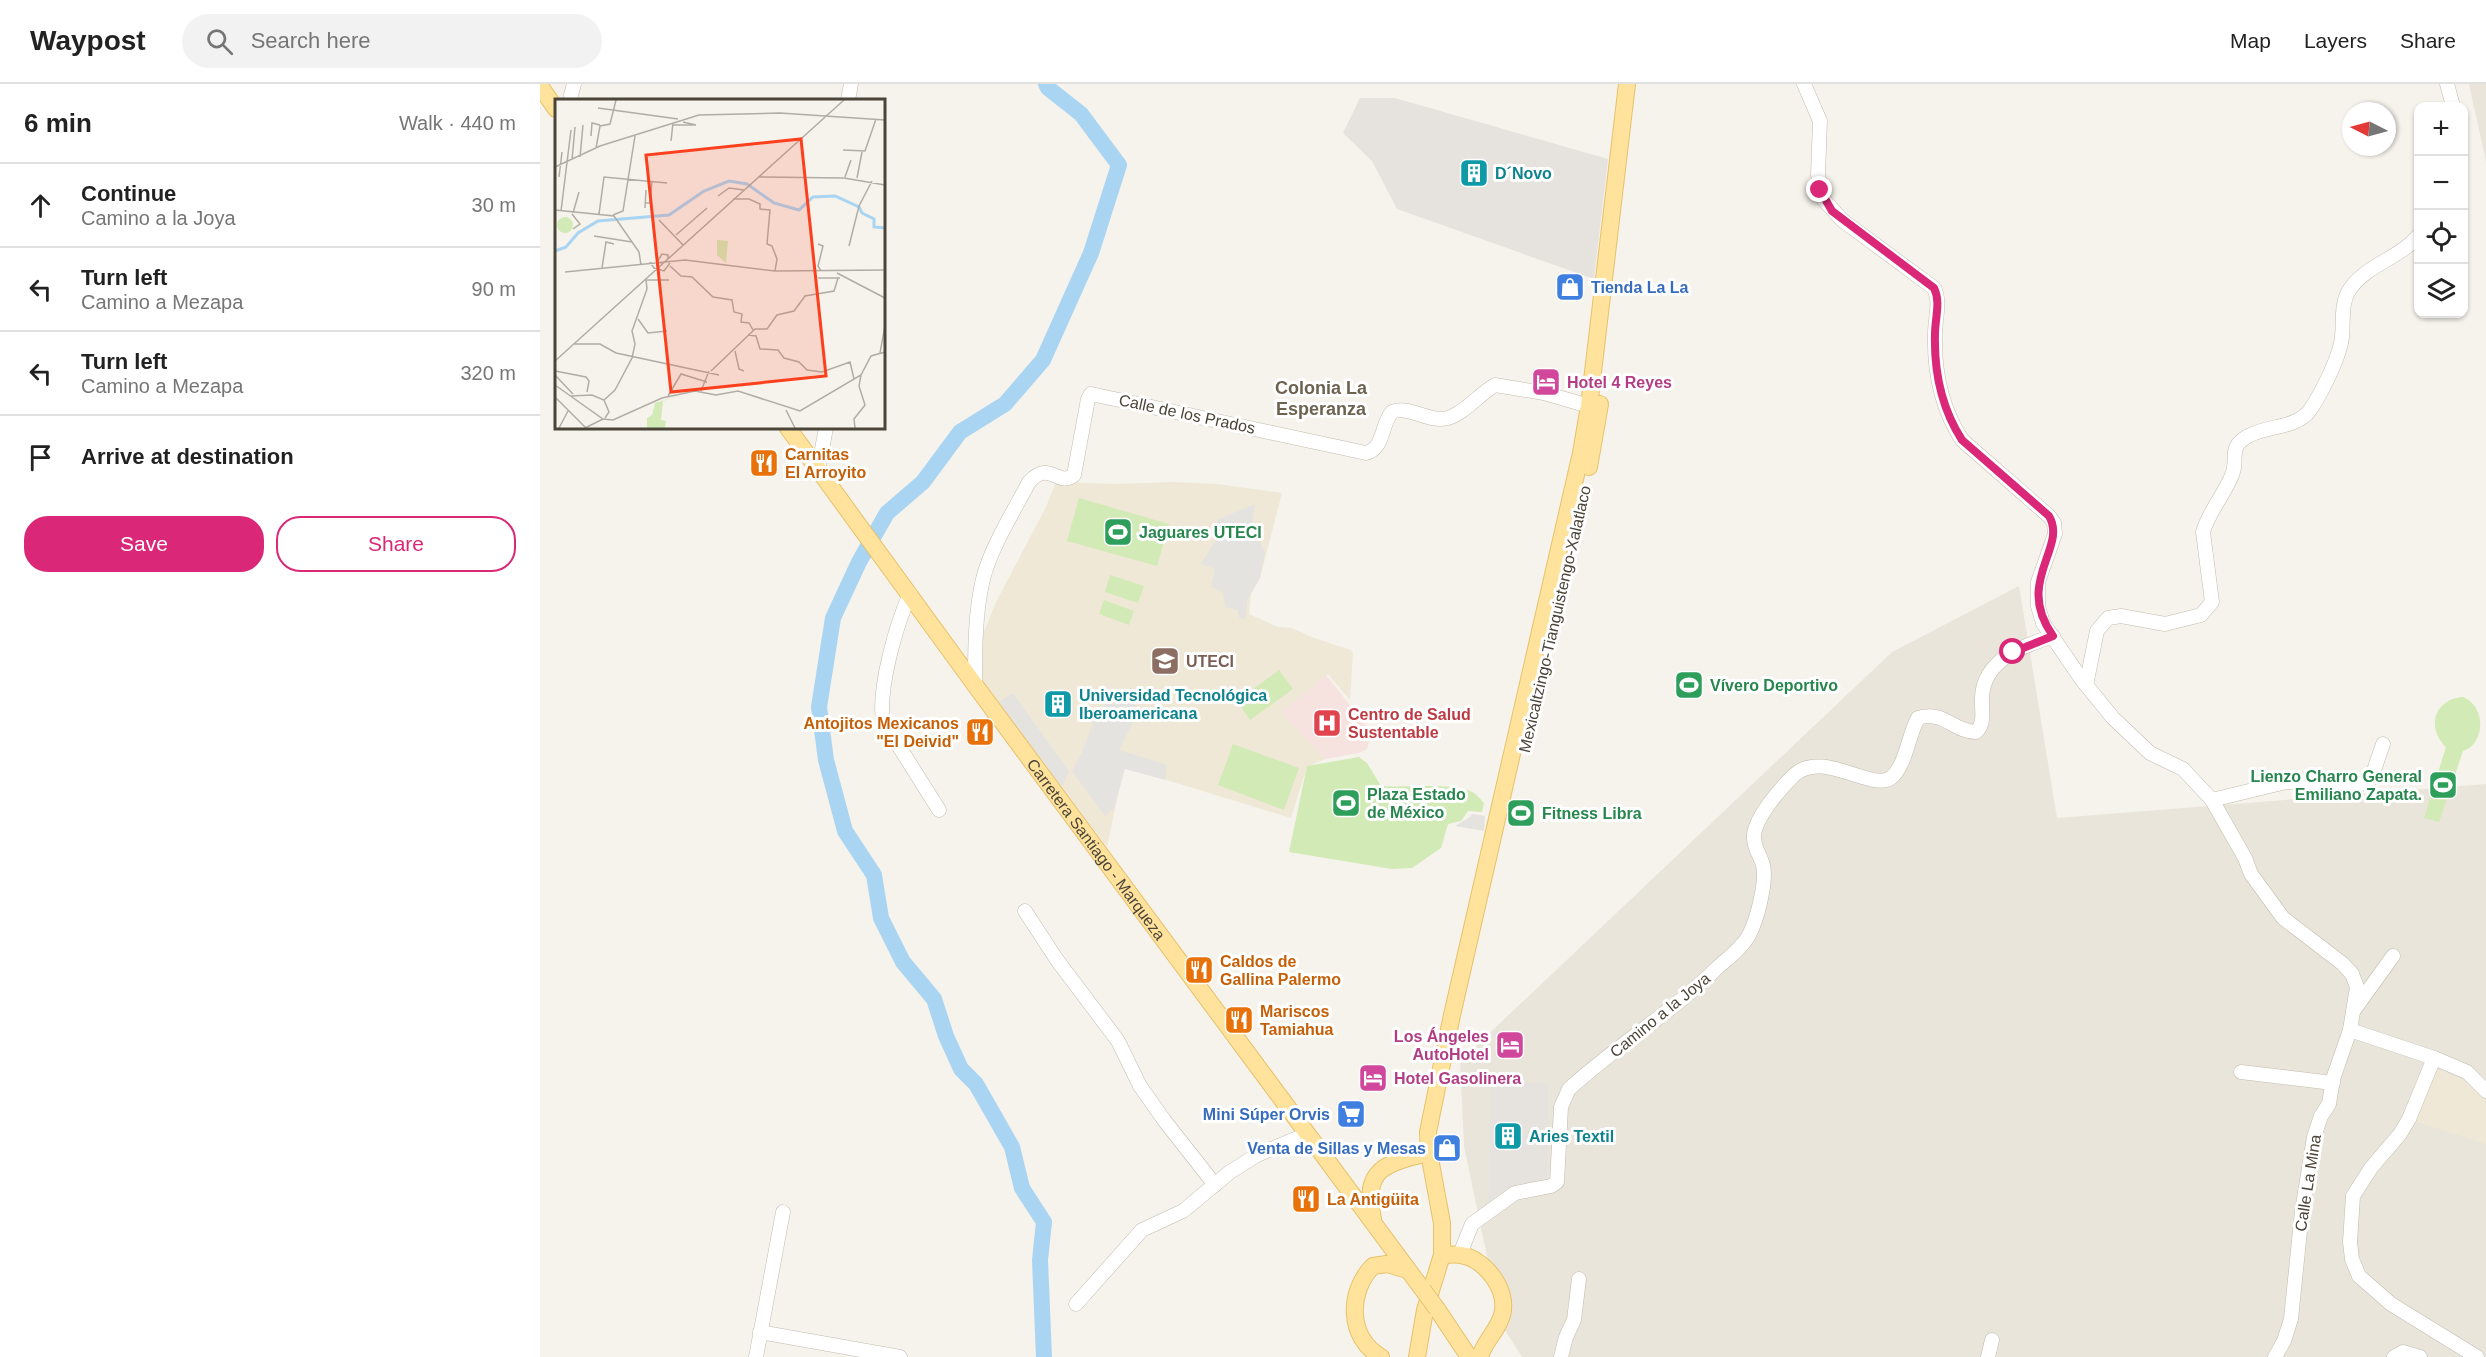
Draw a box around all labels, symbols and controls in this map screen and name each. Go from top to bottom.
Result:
search box [182,14,602,68]
text: Waypost [30,25,146,56]
icon: search [203,25,236,58]
text: Search here [251,28,371,53]
text: Map [2230,29,2271,52]
text: Layers [2304,29,2367,52]
text: Share [2400,29,2456,52]
inset map [555,99,885,429]
north arrow [2342,102,2396,156]
map controls [2414,102,2468,318]
button: + [2414,102,2468,156]
text: 6 min [24,108,92,138]
text: Walk · 440 m [399,112,516,134]
button: − [2414,156,2468,210]
building icon: D´Novo [1458,157,1490,189]
place label: D´Novo [1495,165,1552,182]
route end [1806,176,1832,202]
text: Continue [81,181,176,206]
icon: ahead [24,189,57,222]
text: 30 m [472,194,516,216]
text: Camino a la Joya [81,207,236,229]
button: locate [2414,210,2468,264]
button: layers [2414,264,2468,318]
text: Turn left [81,265,167,290]
shop icon: Tienda La La [1554,271,1586,303]
icon: left [24,273,57,306]
text: 90 m [472,278,516,300]
place label: Tienda La La [1591,279,1689,296]
text: Camino a Mezapa [81,291,243,313]
text: Turn left [81,349,167,374]
icon: left [24,357,57,390]
text: 320 m [460,362,516,384]
hotel icon: Hotel 4 Reyes [1530,366,1562,398]
place label: Hotel 4 Reyes [1567,374,1672,391]
text: Camino a Mezapa [81,375,243,397]
district label: Colonia La Esperanza [1275,378,1368,419]
street label: Calle de los Prados [1117,391,1257,437]
icon: arrive [24,441,57,474]
text: Arrive at destination [81,444,294,469]
place label: Carnitas El Arroyito [785,446,866,481]
restaurant icon: Carnitas El Arroyito [748,447,780,479]
street label: Mexicaltzingo-Tianguistengo-Xalatlaco [1516,484,1594,754]
button: Save [24,516,264,572]
button: Share [276,516,516,572]
sports icon: Jaguares UTECI [1102,516,1134,548]
place label: Jaguares UTECI [1139,524,1262,541]
route start [1999,638,2025,664]
school or university icon: UTECI [1149,645,1181,677]
place label: UTECI [1186,653,1234,670]
sports icon: Vívero Deportivo [1673,669,1705,701]
place label: Vívero Deportivo [1710,677,1838,694]
place label: Universidad Tecnológica Iberoamericana [1079,687,1267,722]
building icon: Universidad Tecnológica Iberoamericana [1042,688,1074,720]
place label: Centro de Salud Sustentable [1348,706,1471,741]
hospital icon: Centro de Salud Sustentable [1311,707,1343,739]
place label: Antojitos Mexicanos "El Deivid" [803,715,959,750]
restaurant icon: Antojitos Mexicanos "El Deivid" [964,716,996,748]
street label: Carretera Santiago - Marqueza [1024,755,1169,943]
place label: Lienzo Charro General Emiliano Zapata. [2250,768,2422,803]
sports icon: Lienzo Charro General Emiliano Zapata. [2427,769,2459,801]
place label: Plaza Estado de México [1367,786,1466,821]
sports icon: Plaza Estado de México [1330,787,1362,819]
sports icon: Fitness Libra [1505,797,1537,829]
place label: Fitness Libra [1542,805,1642,822]
place label: Caldos de Gallina Palermo [1220,953,1341,988]
restaurant icon: Caldos de Gallina Palermo [1183,954,1215,986]
street label: Camino a la Joya [1607,969,1713,1061]
place label: Mariscos Tamiahua [1260,1003,1334,1038]
restaurant icon: Mariscos Tamiahua [1223,1004,1255,1036]
place label: Los Ángeles AutoHotel [1394,1027,1489,1063]
hotel icon: Los Ángeles AutoHotel [1494,1029,1526,1061]
hotel icon: Hotel Gasolinera [1357,1062,1389,1094]
place label: Hotel Gasolinera [1394,1070,1521,1087]
supermarket icon: Mini Súper Orvis [1335,1098,1367,1130]
place label: Mini Súper Orvis [1203,1106,1330,1123]
building icon: Aries Textil [1492,1120,1524,1152]
place label: Aries Textil [1529,1128,1614,1145]
shop icon: Venta de Sillas y Mesas [1431,1132,1463,1164]
street label: Calle La Mina [2292,1133,2324,1233]
place label: Venta de Sillas y Mesas [1247,1140,1426,1157]
restaurant icon: La Antigüita [1290,1183,1322,1215]
place label: La Antigüita [1327,1191,1419,1208]

